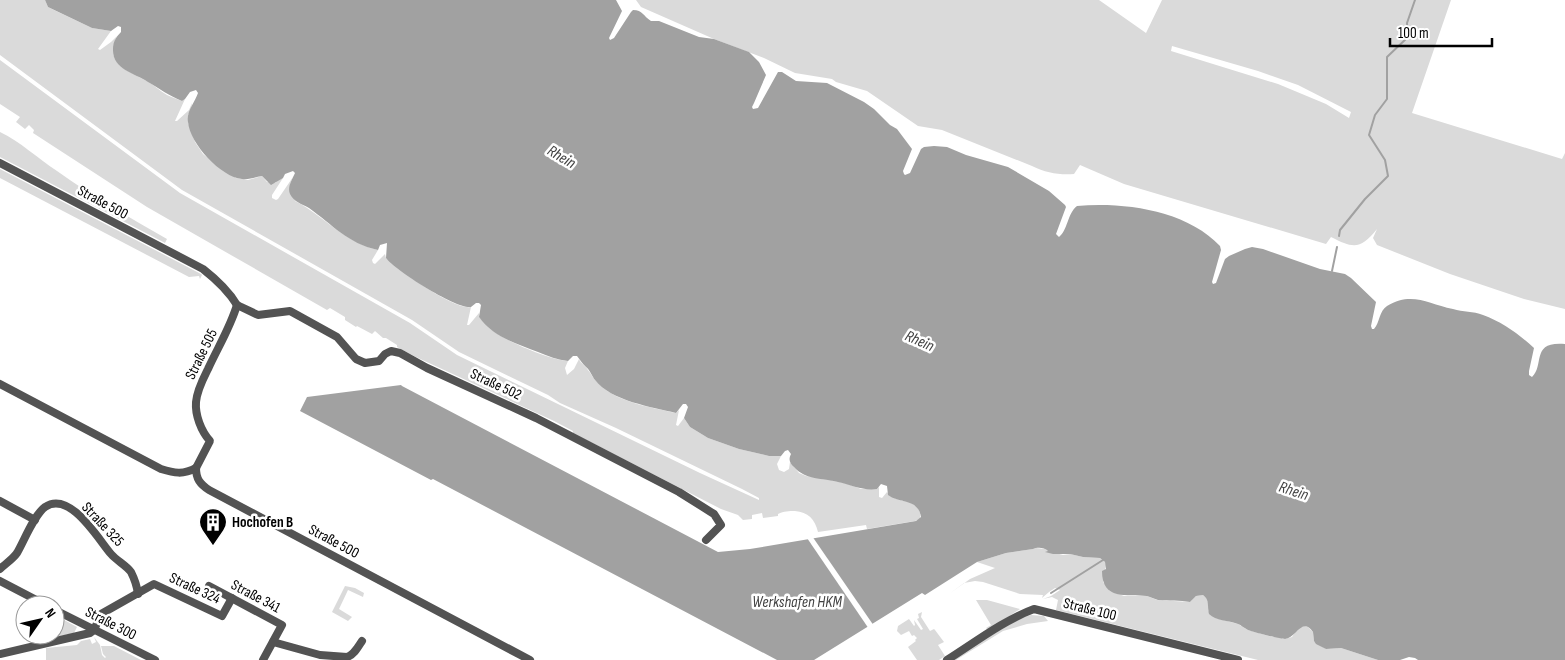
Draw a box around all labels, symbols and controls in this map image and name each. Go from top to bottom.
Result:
scale bar [1390,15,1492,47]
text: 100 m [1398,24,1429,43]
water label: Rhein [544,141,579,173]
street label: Straße 500 [74,181,131,224]
street label: Straße 505 [181,326,222,383]
water label: Rhein [902,327,937,356]
street label: Straße 502 [467,364,524,405]
water label: Rhein [1276,478,1311,505]
street label: Straße 325 [77,498,128,551]
building icon: Hochofen B [198,507,228,546]
place label: Hochofen B [232,513,293,532]
street label: Straße 500 [305,520,362,563]
street label: Straße 324 [166,568,223,609]
street label: Straße 341 [228,576,284,618]
water label: Werkshafen HKM [752,593,842,612]
street label: Straße 100 [1061,594,1118,625]
north arrow [15,595,65,645]
street label: Straße 300 [82,602,140,644]
text: N [41,605,60,621]

